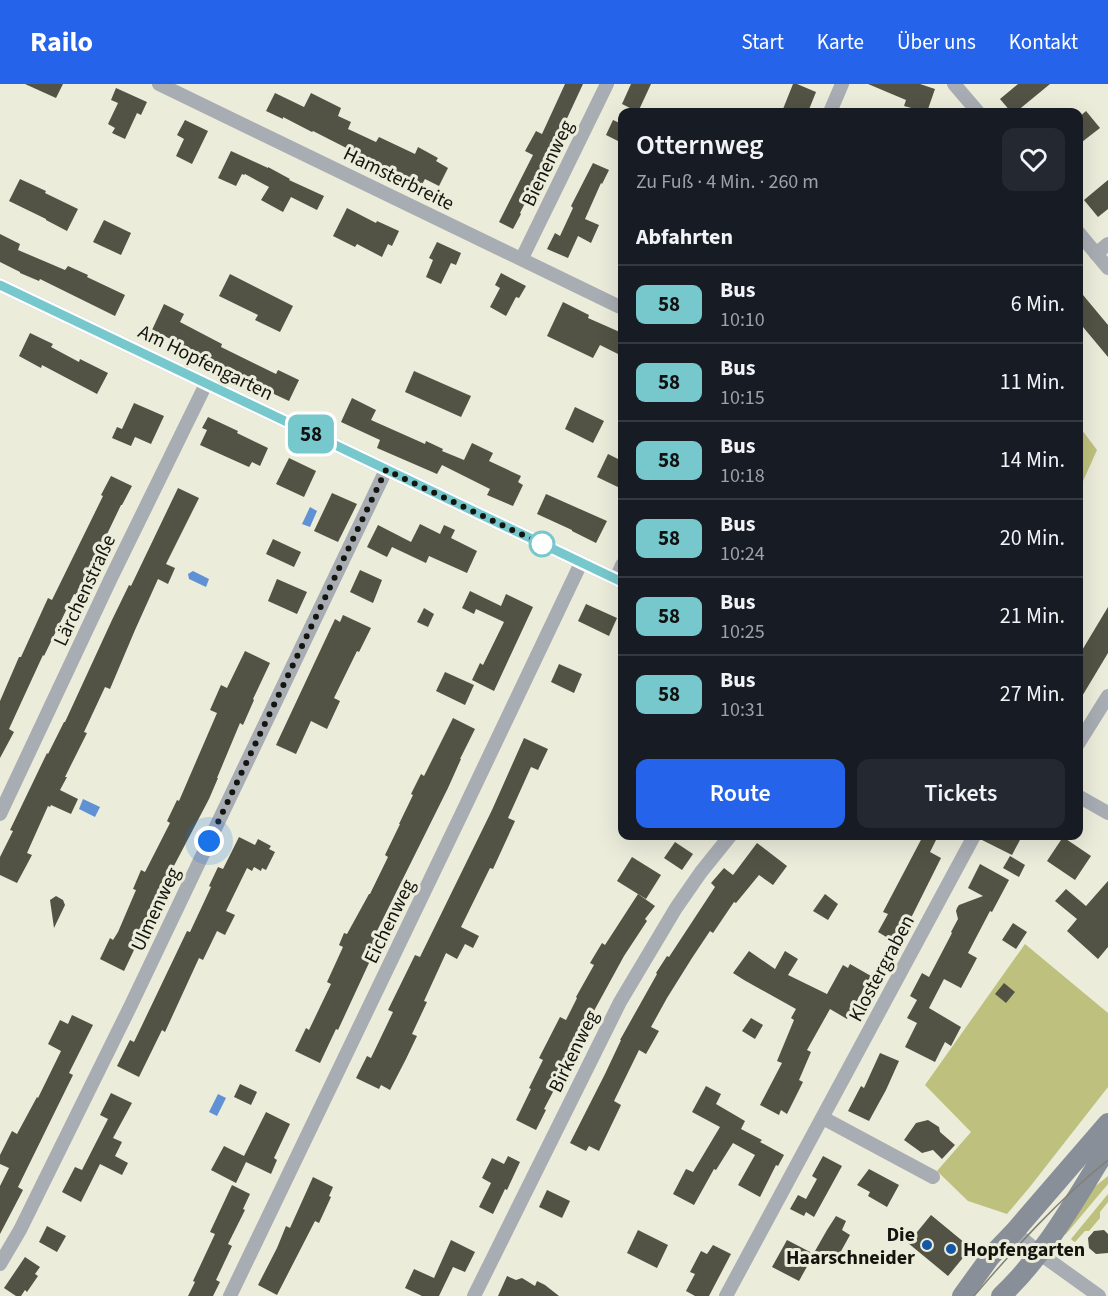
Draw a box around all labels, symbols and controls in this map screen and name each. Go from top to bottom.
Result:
text: Railo [30,22,93,62]
text: Start [741,27,784,57]
text: Karte [817,27,864,57]
text: Über uns [897,27,976,57]
text: Kontakt [1009,27,1078,57]
street label: Bienenweg [515,116,581,211]
text: Otternweg [636,125,764,165]
button: heart [1002,128,1065,191]
street label: Hamsterbreite [338,140,459,218]
text: Zu Fuß · 4 Min. · 260 m [636,168,819,196]
text: Abfahrten [636,221,733,253]
text: Bus [720,274,756,306]
text: 6 Min. [1011,288,1065,320]
text: 58 [658,289,680,319]
text: 10:10 [720,306,765,334]
street label: Am Hopfengarten [133,318,278,408]
text: Bus [720,352,756,384]
text: 11 Min. [1000,366,1065,398]
text: 58 [658,367,680,397]
text: 10:15 [720,384,765,412]
line badge: 58 [284,414,338,454]
text: 58 [300,419,322,449]
text: Bus [720,430,756,462]
text: 14 Min. [1000,444,1065,476]
text: 58 [658,445,680,475]
text: 10:18 [720,462,765,490]
text: Bus [720,508,756,540]
text: 20 Min. [1000,522,1065,554]
text: 58 [658,523,680,553]
street label: Lärchenstraße [47,530,123,651]
unlabelled marker [529,531,555,557]
text: 10:24 [720,540,765,568]
text: Bus [720,586,756,618]
text: 21 Min. [1000,600,1065,632]
text: 58 [658,601,680,631]
text: 10:25 [720,618,765,646]
text: Bus [720,664,756,696]
text: 27 Min. [1000,678,1065,710]
text: 58 [658,679,680,709]
text: 10:31 [720,696,765,724]
button: Route [636,759,845,828]
button: Tickets [857,759,1065,828]
your location [194,826,224,856]
street label: Ulmenweg [124,863,188,956]
street label: Eichenweg [357,875,422,968]
street label: Klostergraben [842,910,922,1027]
street label: Birkenweg [542,1006,606,1097]
place label: Die Haarschneider [786,1221,915,1272]
place label: Hopfengarten [963,1236,1085,1264]
marker: Die Haarschneider [920,1238,934,1252]
marker: Hopfengarten [944,1242,958,1256]

